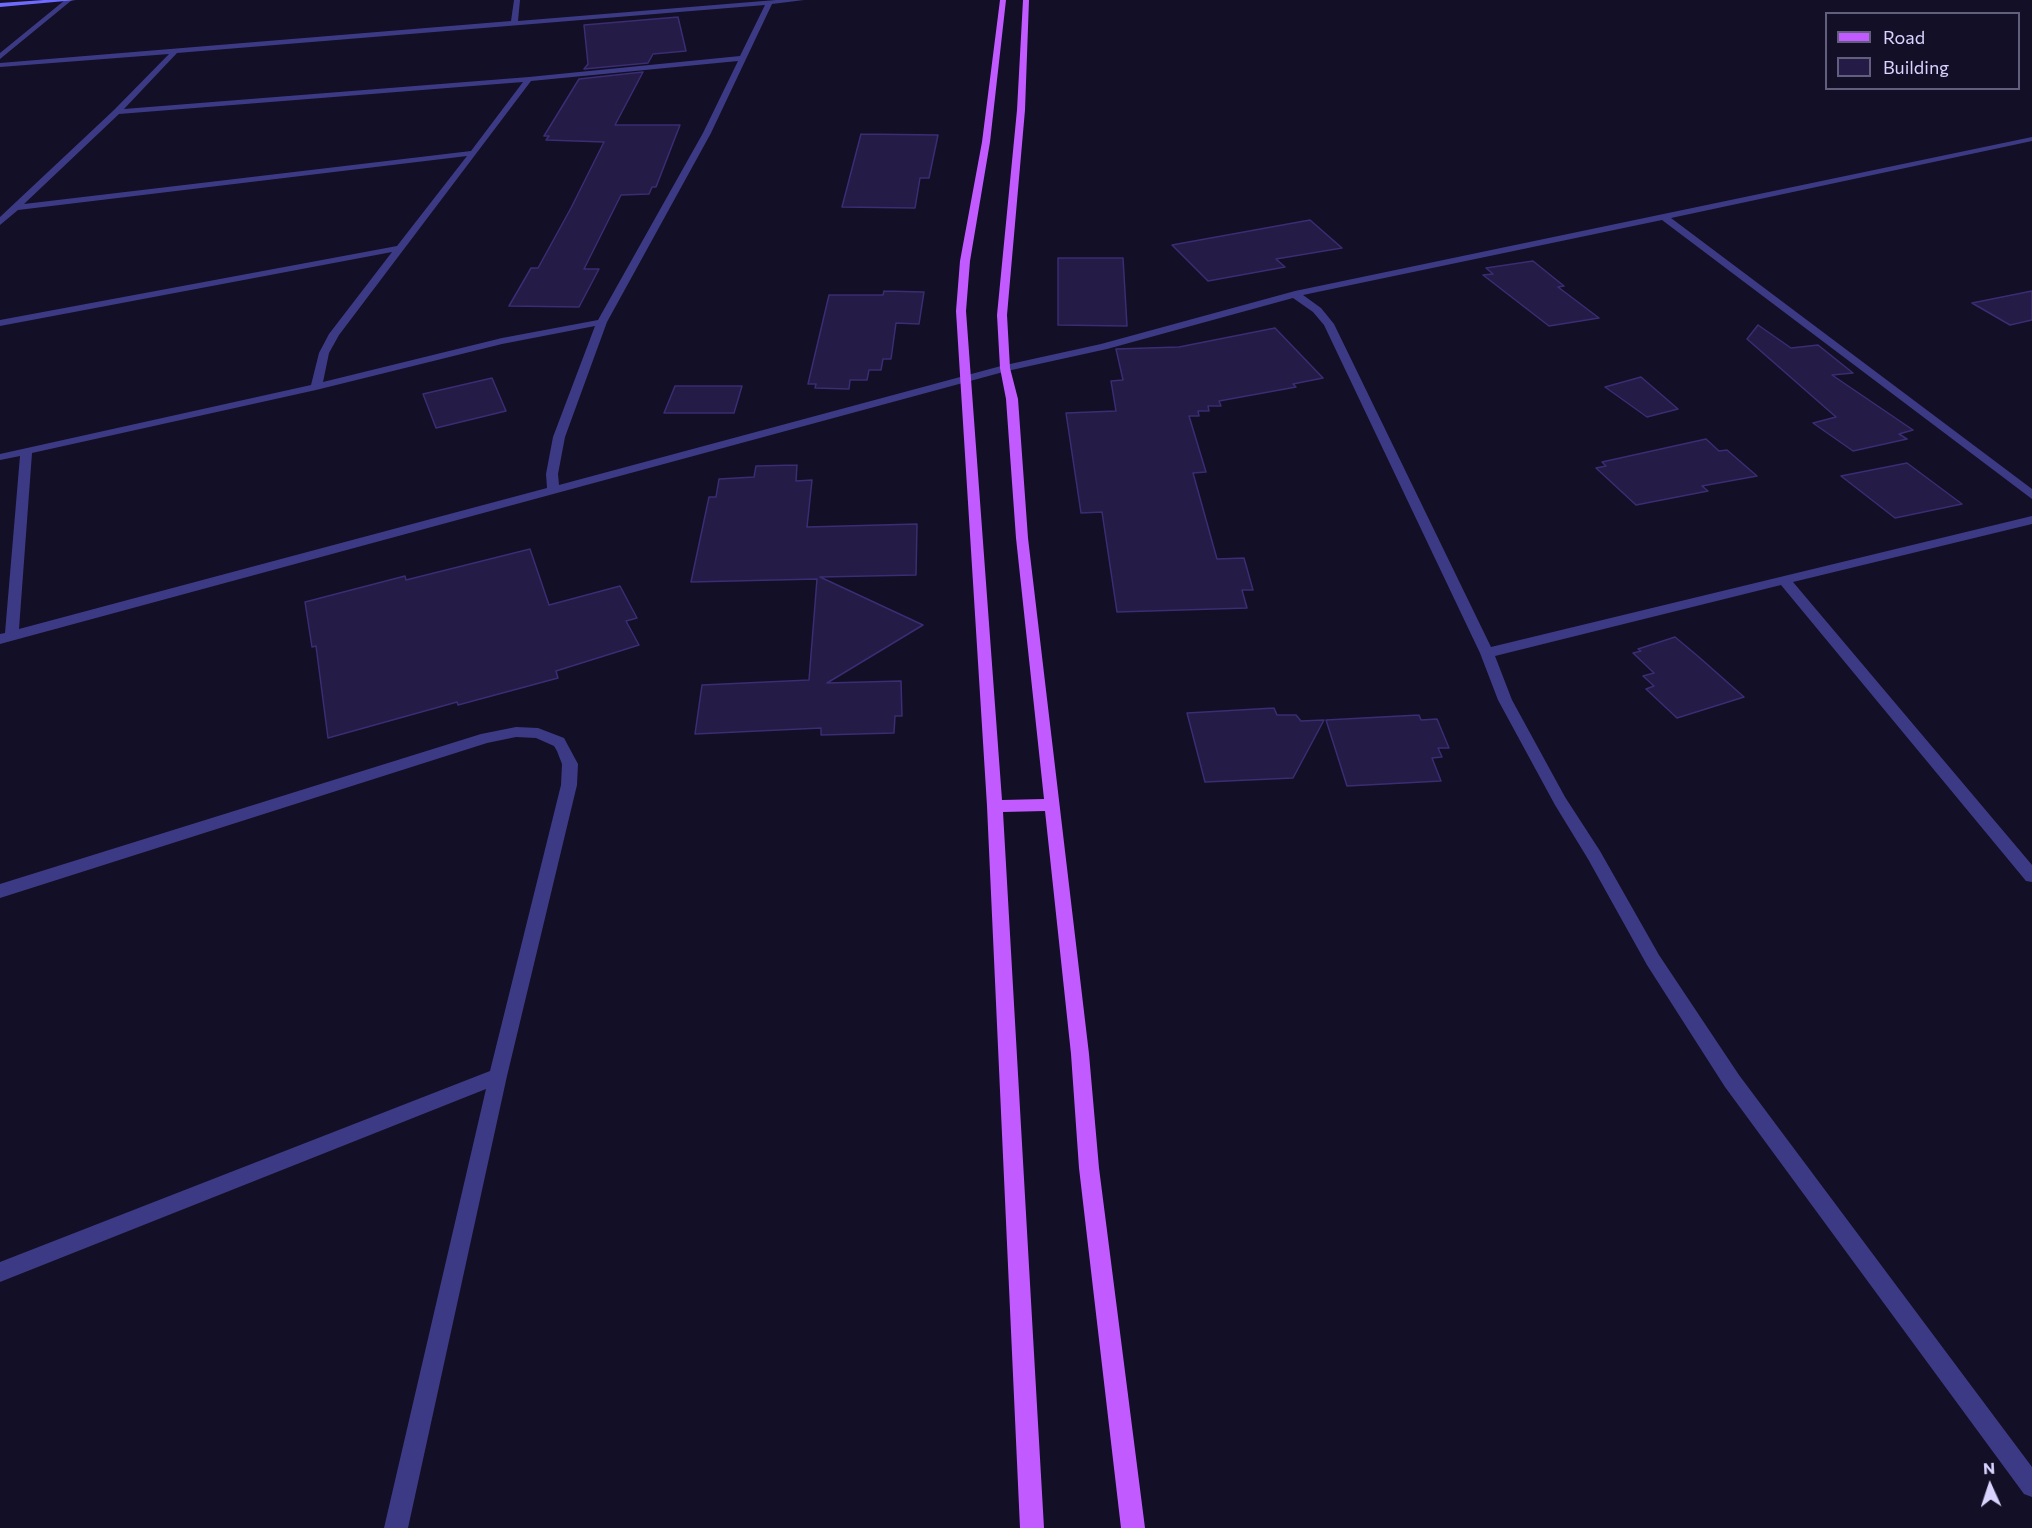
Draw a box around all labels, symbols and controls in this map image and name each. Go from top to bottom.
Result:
legend [1825,12,2020,90]
text: Road [1883,26,1925,48]
text: Building [1883,56,1949,78]
north arrow [1960,1456,2020,1516]
text: N [1983,1458,1996,1477]

